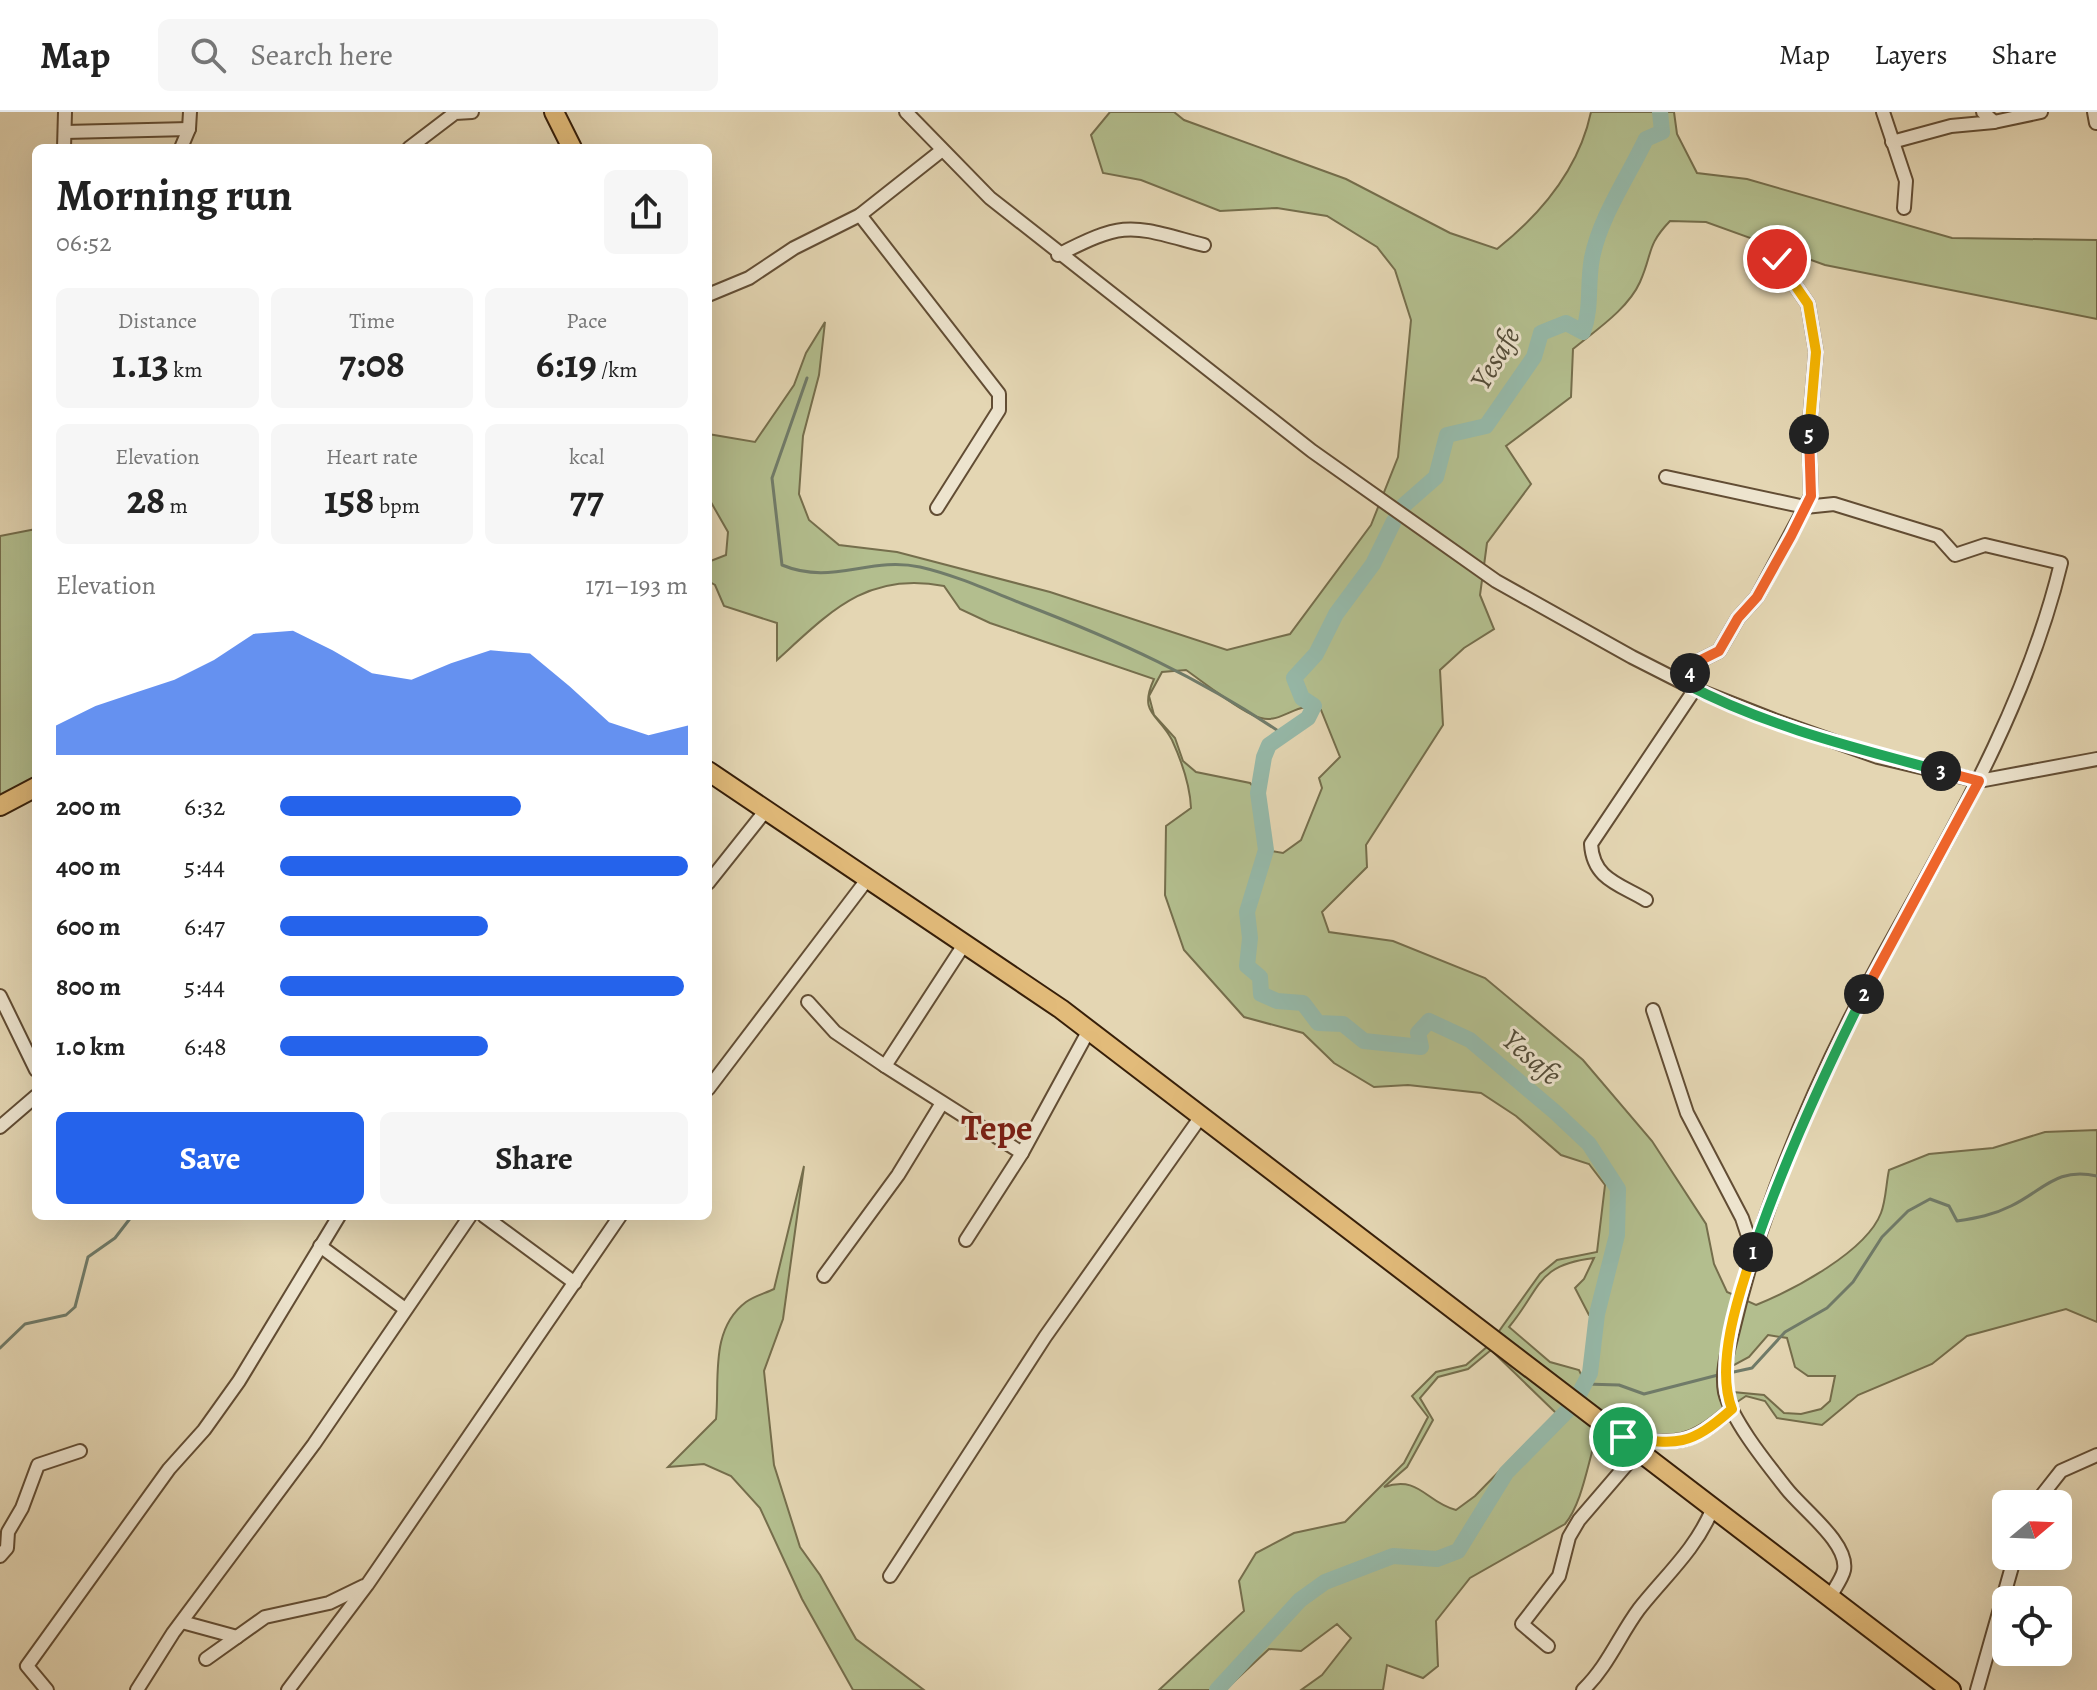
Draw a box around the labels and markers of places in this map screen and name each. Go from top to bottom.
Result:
pin [1743,225,1811,293]
pin: 5 [1789,414,1829,454]
pin: 4 [1670,653,1710,693]
pin: 3 [1921,751,1961,791]
pin: 2 [1844,974,1884,1014]
pin: 1 [1733,1232,1773,1272]
pin [1589,1403,1657,1471]

